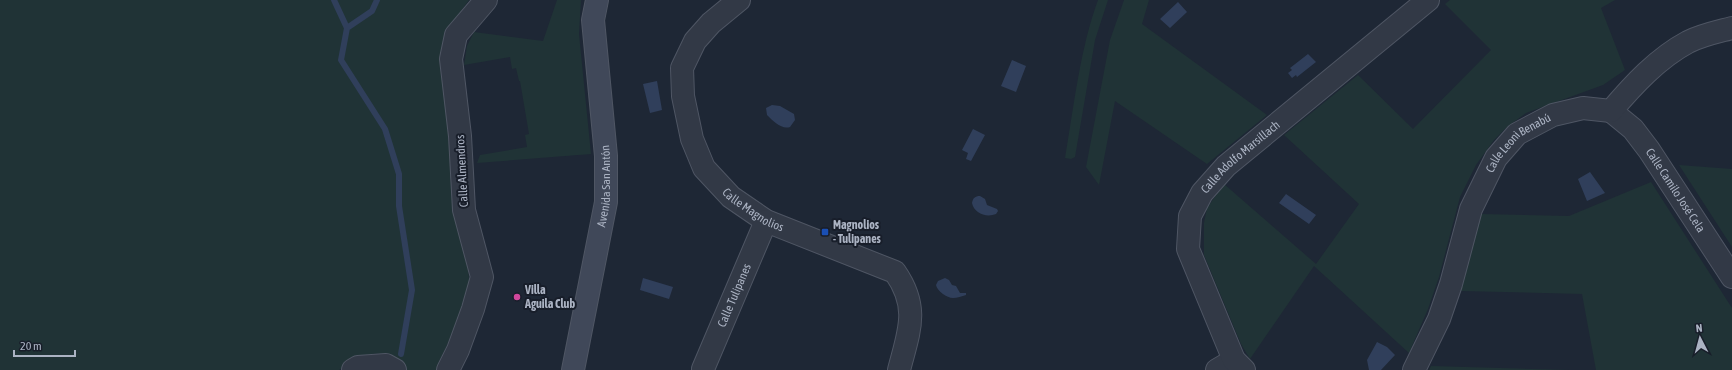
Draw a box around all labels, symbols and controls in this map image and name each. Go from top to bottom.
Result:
street label: Calle Leoni Benabú [1483,110,1553,175]
street label: Calle Adolfo Marsillach [1198,118,1283,196]
street label: Calle Almendros [453,134,471,208]
street label: Avenida San Antón [594,144,613,228]
street label: Calle Camilo José Cela [1643,146,1708,235]
street label: Calle Magnolios [719,185,786,234]
place label: Magnolios - Tulipanes [833,218,882,246]
marker: Magnolios - Tulipanes [820,227,830,237]
street label: Calle Tulipanes [715,262,754,329]
place label: Villa Aguila Club [524,283,575,311]
marker: Villa Aguila Club [512,292,522,302]
north arrow [1680,318,1720,358]
text: N [1695,322,1703,334]
scale bar [14,332,75,358]
text: 20 m [20,339,42,353]

